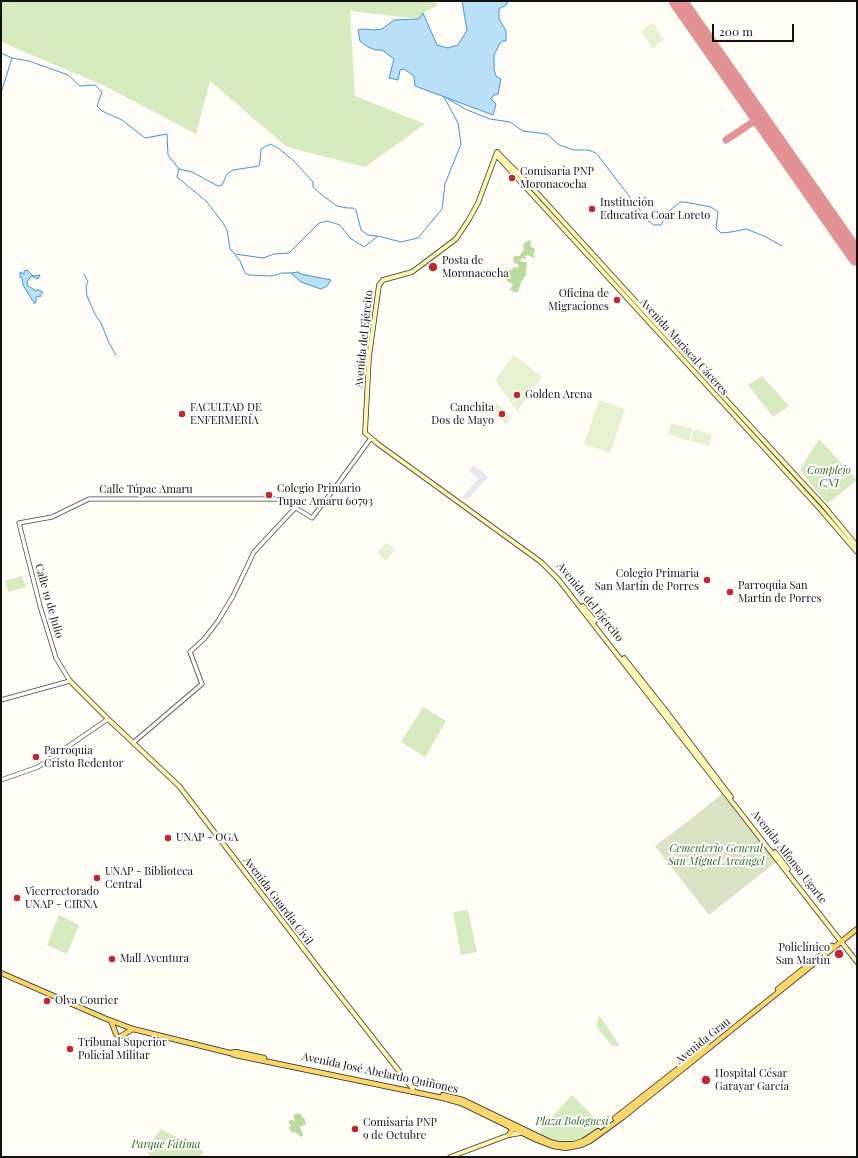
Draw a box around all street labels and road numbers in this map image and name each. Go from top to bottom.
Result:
street label: Avenida del Ejército [352,289,376,389]
street label: Avenida Mariscal Cáceres [637,296,731,398]
street label: Calle Túpac Amaru [99,483,193,497]
street label: Avenida del Ejército [554,560,626,644]
street label: Calle 19 de Julio [32,562,66,640]
street label: Avenida Alfonso Ugarte [748,808,830,906]
street label: Avenida Guardia Civil [241,854,315,948]
street label: Avenida Grau [673,1015,733,1067]
street label: Avenida José Abelardo Quiñones [301,1050,459,1096]

